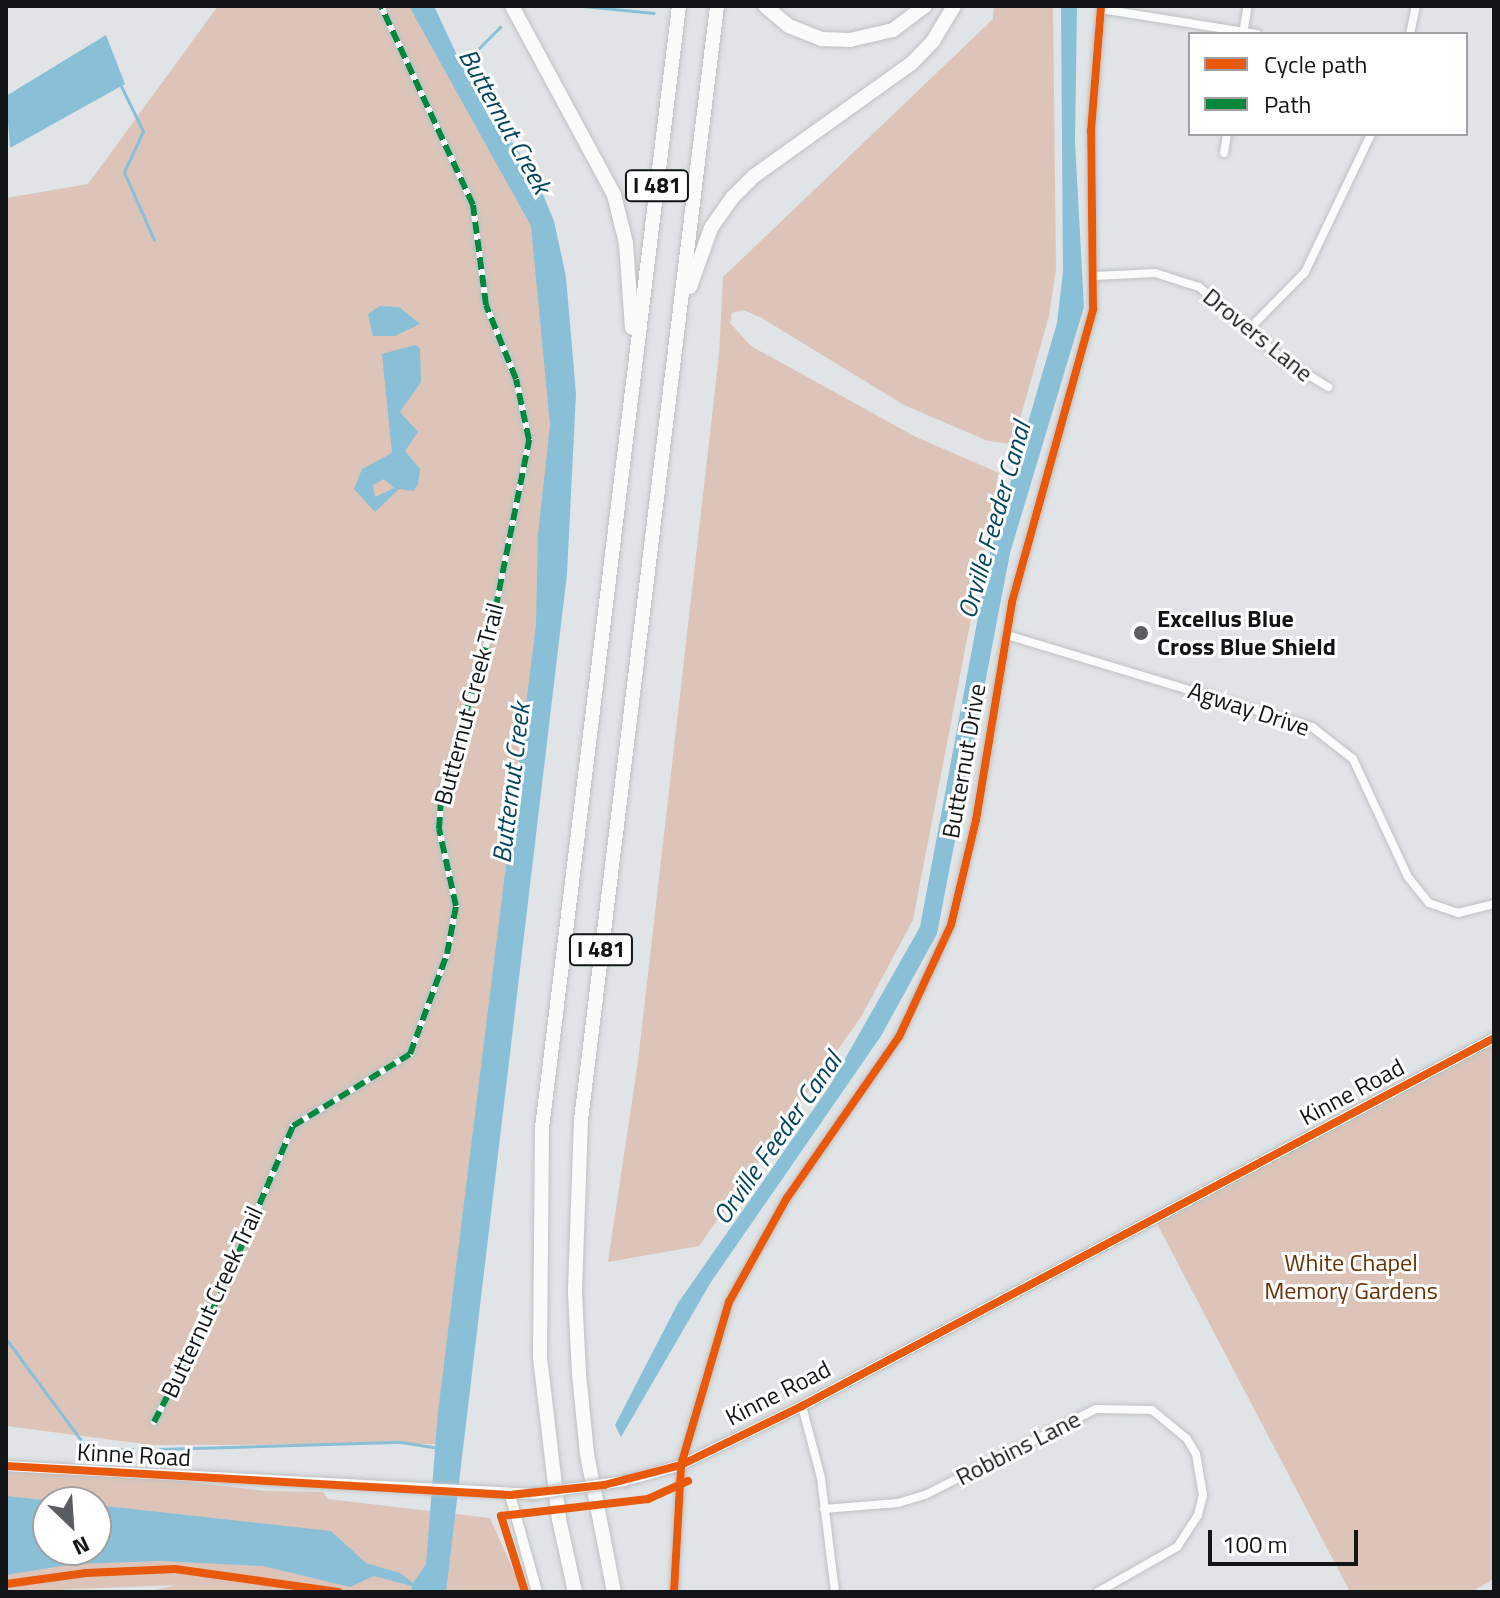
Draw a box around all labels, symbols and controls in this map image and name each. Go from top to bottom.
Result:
legend [1188,32,1468,136]
water label: Butternut Creek [452,43,558,199]
text: Cycle path [1264,46,1367,82]
text: Path [1264,86,1311,122]
road number: I 481 [623,168,691,204]
street label: Drovers Lane [1197,282,1319,388]
water label: Orville Feeder Canal [951,418,1037,622]
street label: Butternut Creek Trail [428,600,510,808]
place label: Excellus Blue Cross Blue Shield [1157,605,1336,661]
marker: Excellus Blue Cross Blue Shield [1132,624,1150,642]
street label: Agway Drive [1185,676,1313,742]
street label: Butternut Drive [936,681,992,841]
water label: Butternut Creek [486,701,536,865]
road number: I 481 [567,932,635,968]
water label: Orville Feeder Canal [706,1046,848,1230]
street label: Kinne Road [1295,1053,1409,1131]
street label: Butternut Creek Trail [155,1202,269,1402]
park label: White Chapel Memory Gardens [1264,1249,1438,1305]
street label: Kinne Road [721,1354,835,1432]
street label: Robbins Lane [951,1404,1085,1492]
street label: Kinne Road [76,1438,192,1472]
north arrow [32,1486,112,1566]
scale bar [1212,1514,1362,1564]
text: 100 m [1222,1526,1288,1562]
text: N [67,1527,95,1565]

